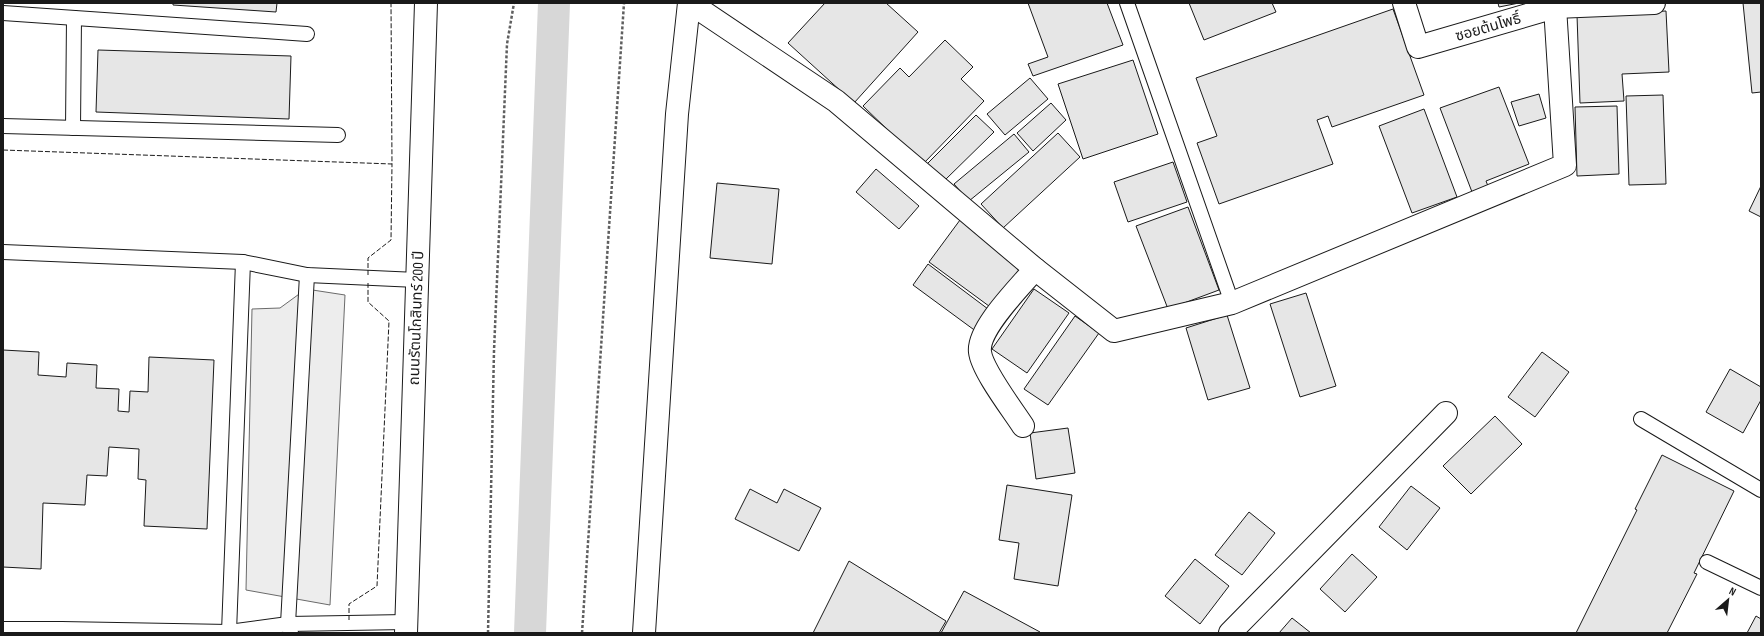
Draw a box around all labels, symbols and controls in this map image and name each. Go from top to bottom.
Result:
street label: ซอยต้นโพธิ์ [1453,9,1523,46]
street label: ถนนรัตนโกสินทร์ 200 ปี [405,250,428,386]
north arrow [1708,580,1748,620]
text: N [1727,584,1738,599]

